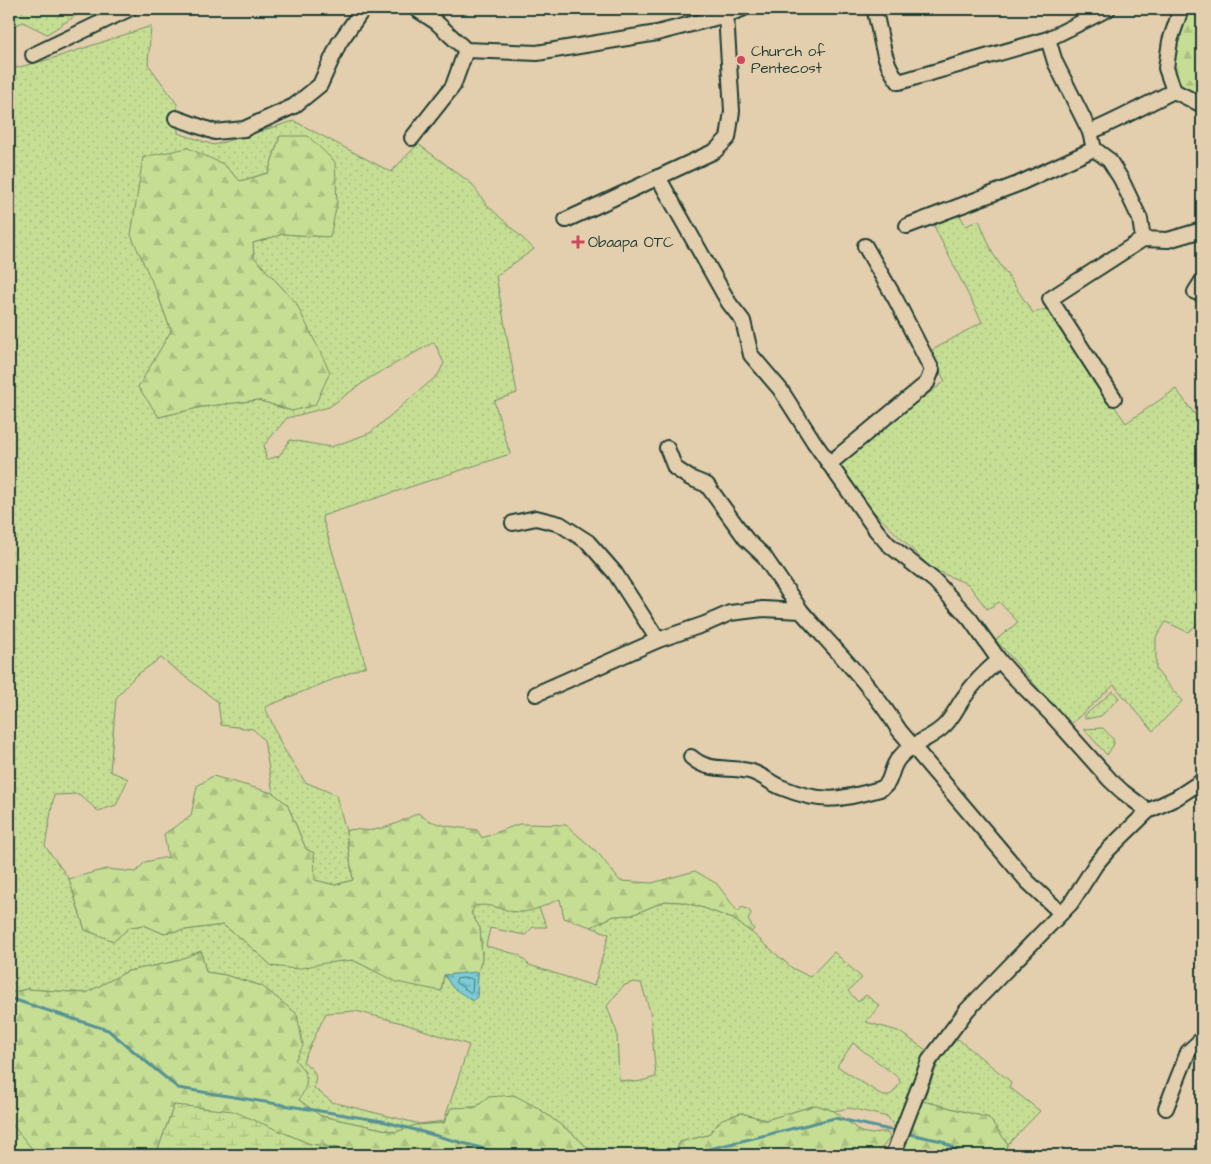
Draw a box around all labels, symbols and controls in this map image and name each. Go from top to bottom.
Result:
place label: Church of Pentecost [751,41,825,79]
marker: Church of Pentecost [735,54,747,66]
place label: Obaapa OTC [588,232,674,253]
marker: Obaapa OTC [572,236,584,248]

